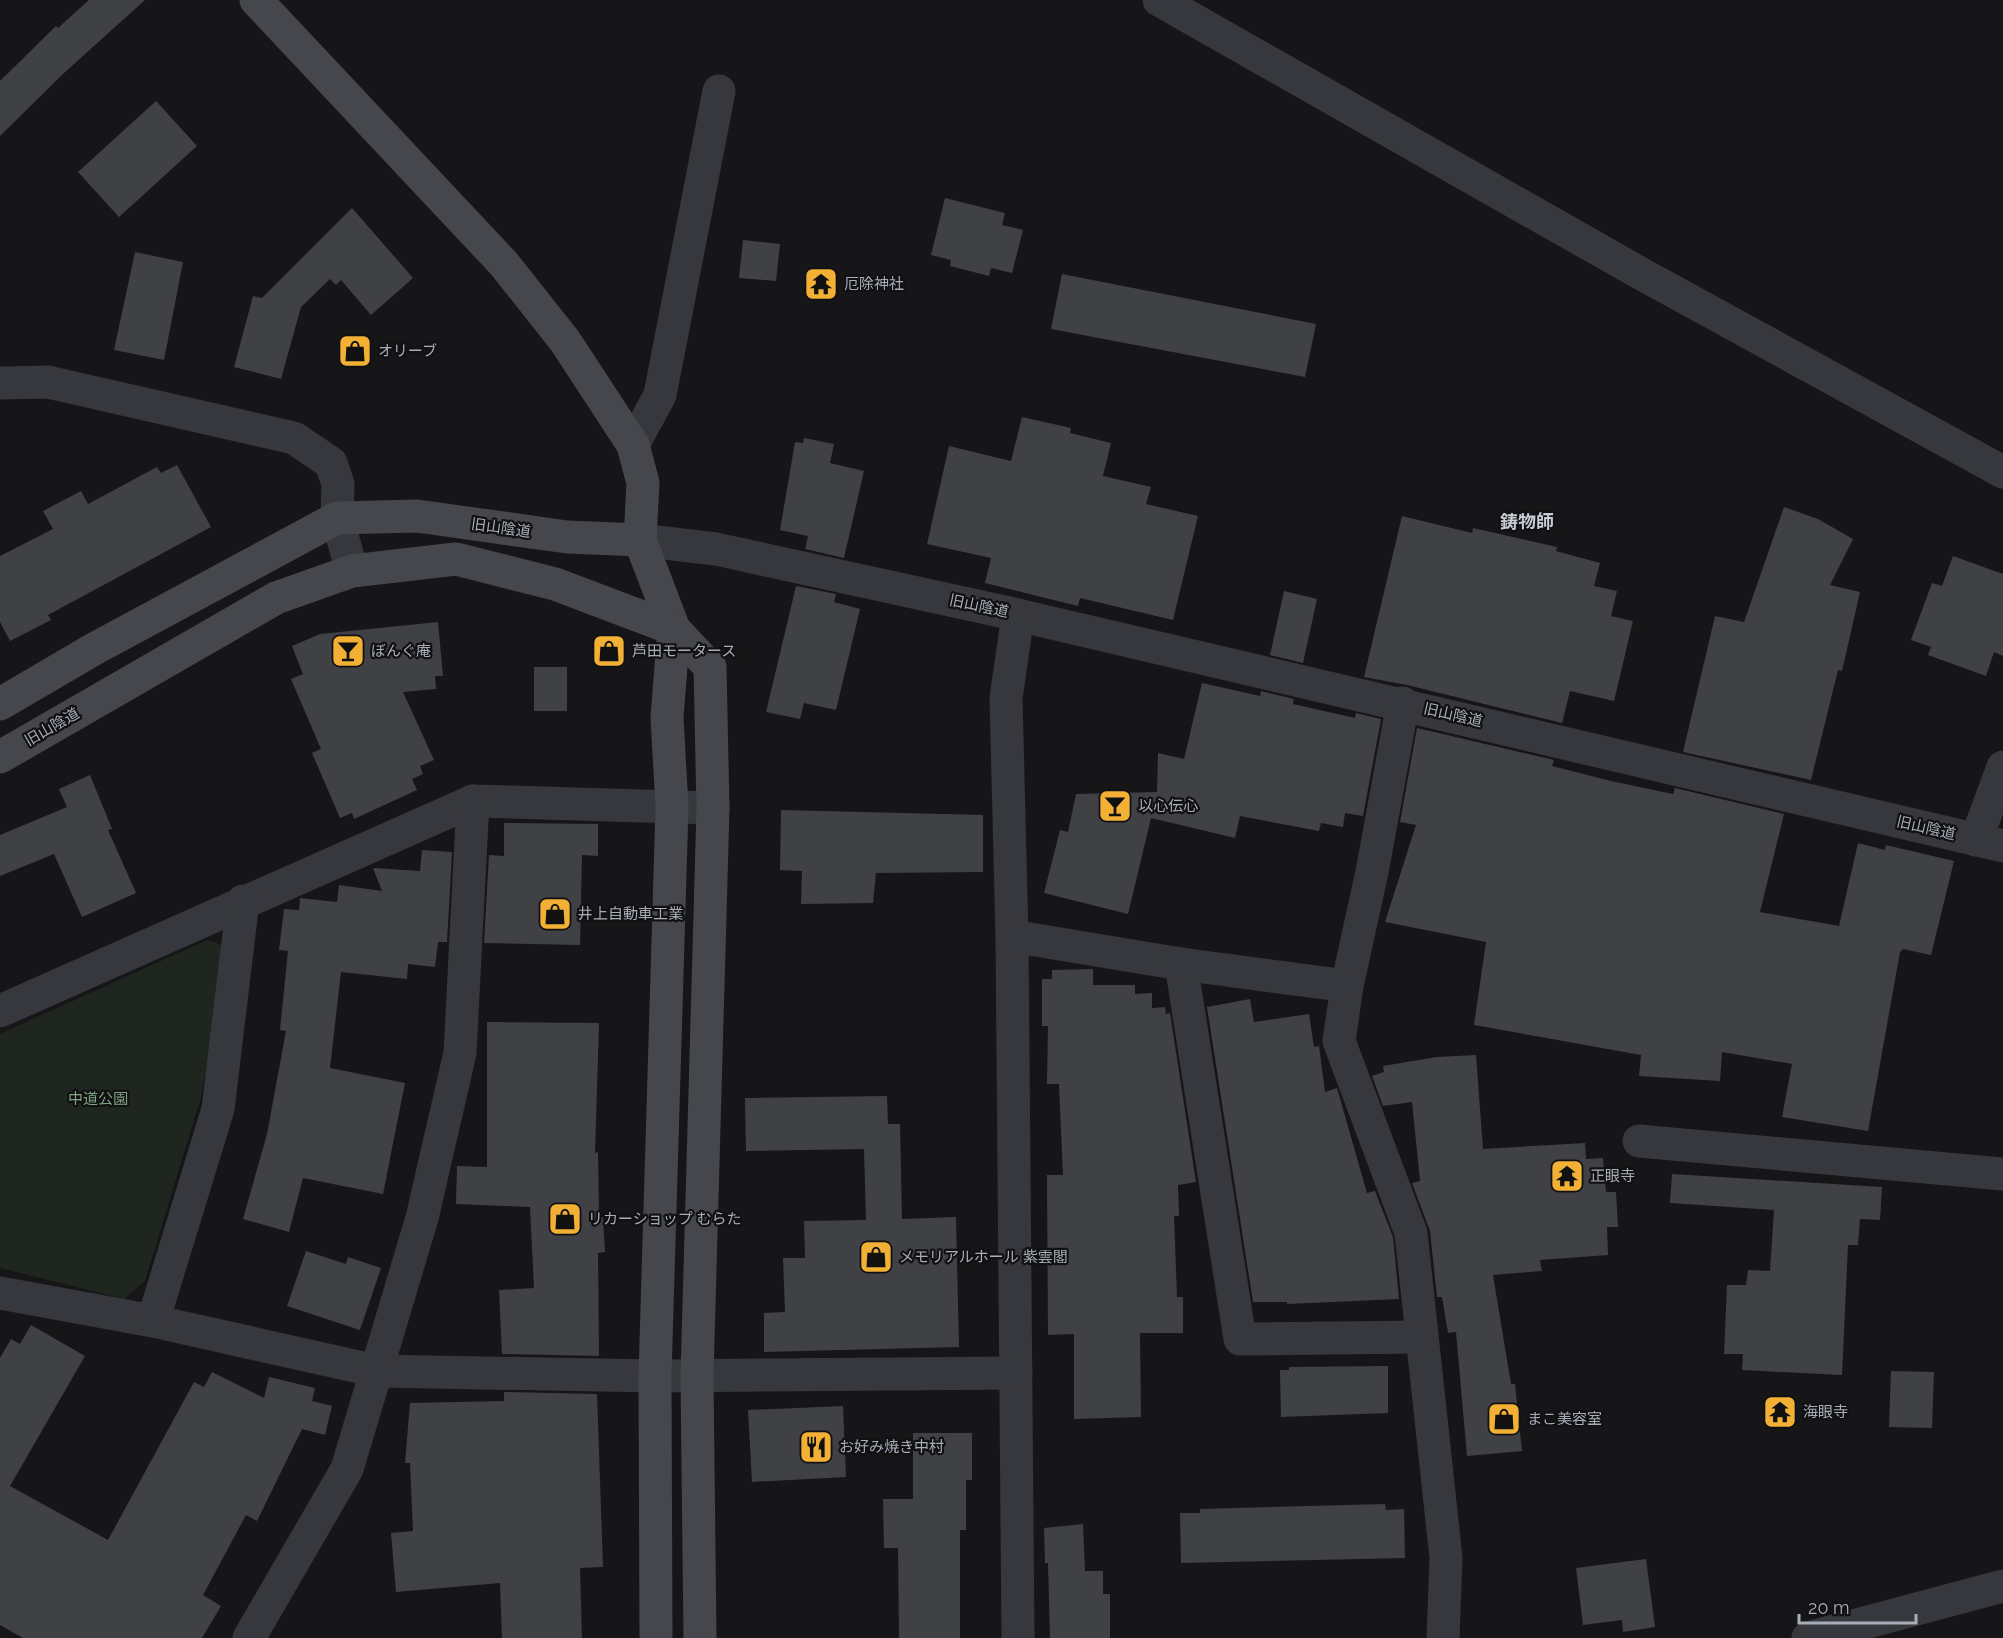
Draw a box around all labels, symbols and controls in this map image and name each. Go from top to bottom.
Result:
temple icon: 厄除神社 [803,266,839,302]
place label: 厄除神社 [844,275,904,293]
shop icon: オリーブ [337,333,373,369]
place label: オリーブ [378,342,437,360]
district label: 鋳物師 [1500,511,1554,532]
street label: 旧山陰道 [470,515,532,541]
street label: 旧山陰道 [948,591,1010,621]
bar icon: ぼんぐ庵 [330,633,366,669]
shop icon: 芦田モータース [591,633,627,669]
place label: ぼんぐ庵 [371,642,431,660]
place label: 芦田モータース [632,642,736,660]
street label: 旧山陰道 [1422,699,1484,731]
street label: 旧山陰道 [22,704,82,750]
bar icon: 以心伝心 [1097,788,1133,824]
place label: 以心伝心 [1138,797,1198,815]
street label: 旧山陰道 [1895,812,1957,844]
shop icon: 井上自動車工業 [537,896,573,932]
place label: 井上自動車工業 [578,905,683,923]
park label: 中道公園 [68,1090,128,1108]
temple icon: 正眼寺 [1549,1158,1585,1194]
place label: 正眼寺 [1590,1167,1635,1185]
shop icon: リカーショップ むらた [547,1201,583,1237]
place label: リカーショップ むらた [588,1210,742,1228]
shop icon: メモリアルホール 紫雲閣 [858,1239,894,1275]
place label: メモリアルホール 紫雲閣 [899,1248,1068,1266]
temple icon: 海眼寺 [1762,1394,1798,1430]
shop icon: まこ美容室 [1486,1401,1522,1437]
place label: 海眼寺 [1803,1403,1848,1421]
place label: まこ美容室 [1527,1410,1602,1428]
restaurant icon: お好み焼き中村 [798,1429,834,1465]
place label: お好み焼き中村 [839,1438,944,1456]
scale bar [1799,1587,1916,1625]
text: 20 m [1808,1597,1850,1618]

